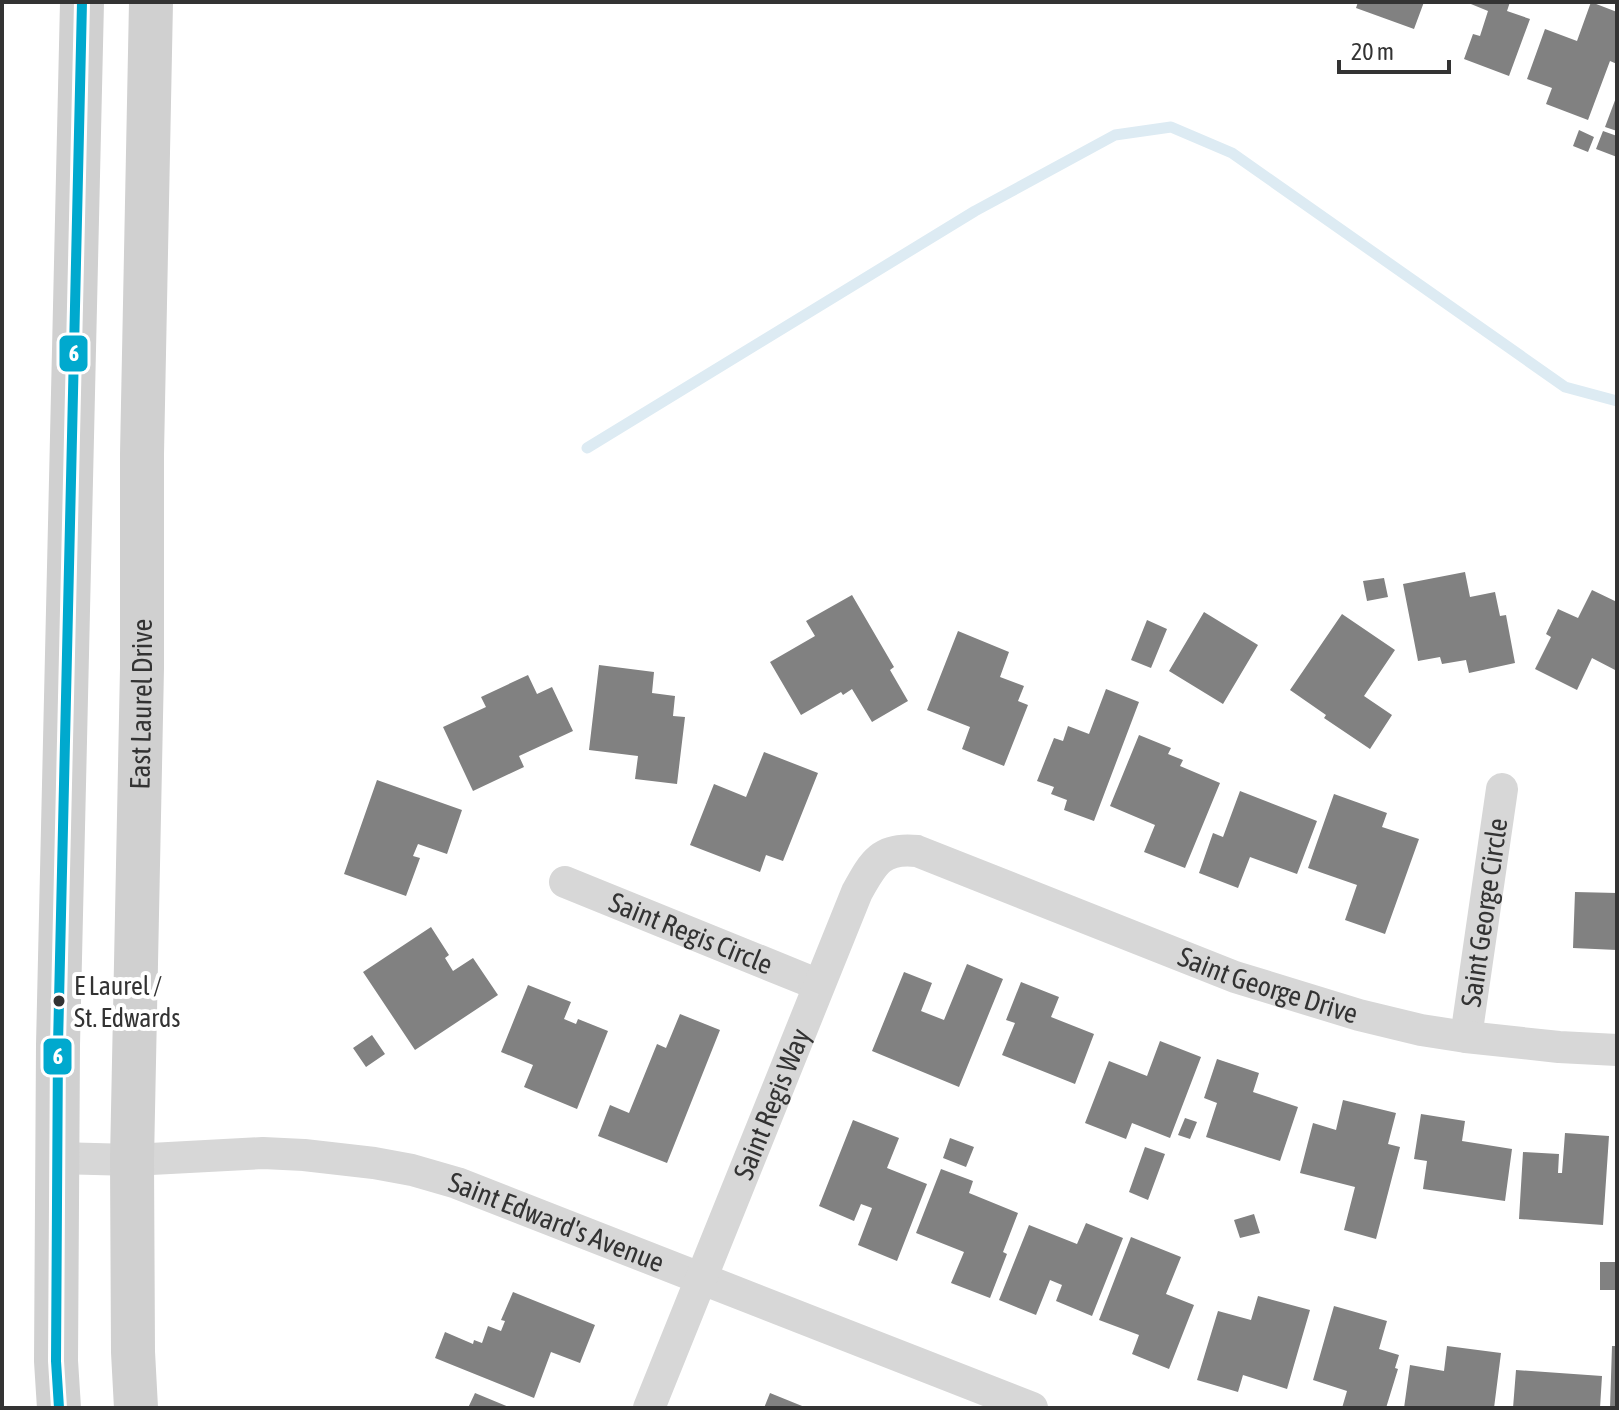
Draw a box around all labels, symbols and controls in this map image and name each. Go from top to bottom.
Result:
scale bar [1339,24,1449,74]
text: 20 m [1351,38,1394,65]
line badge: 6 [58,334,89,373]
text: 6 [69,340,79,366]
street label: East Laurel Drive [124,619,158,790]
street label: Saint George Circle [1455,816,1514,1009]
street label: Saint Regis Circle [605,886,777,980]
street label: Saint George Drive [1174,940,1362,1030]
place label: E Laurel / St. Edwards [74,971,181,1033]
marker: E Laurel / St. Edwards [51,993,67,1009]
street label: Saint Regis Way [727,1024,816,1184]
line badge: 6 [42,1037,73,1076]
text: 6 [53,1043,63,1069]
street label: Saint Edward's Avenue [445,1166,669,1279]

